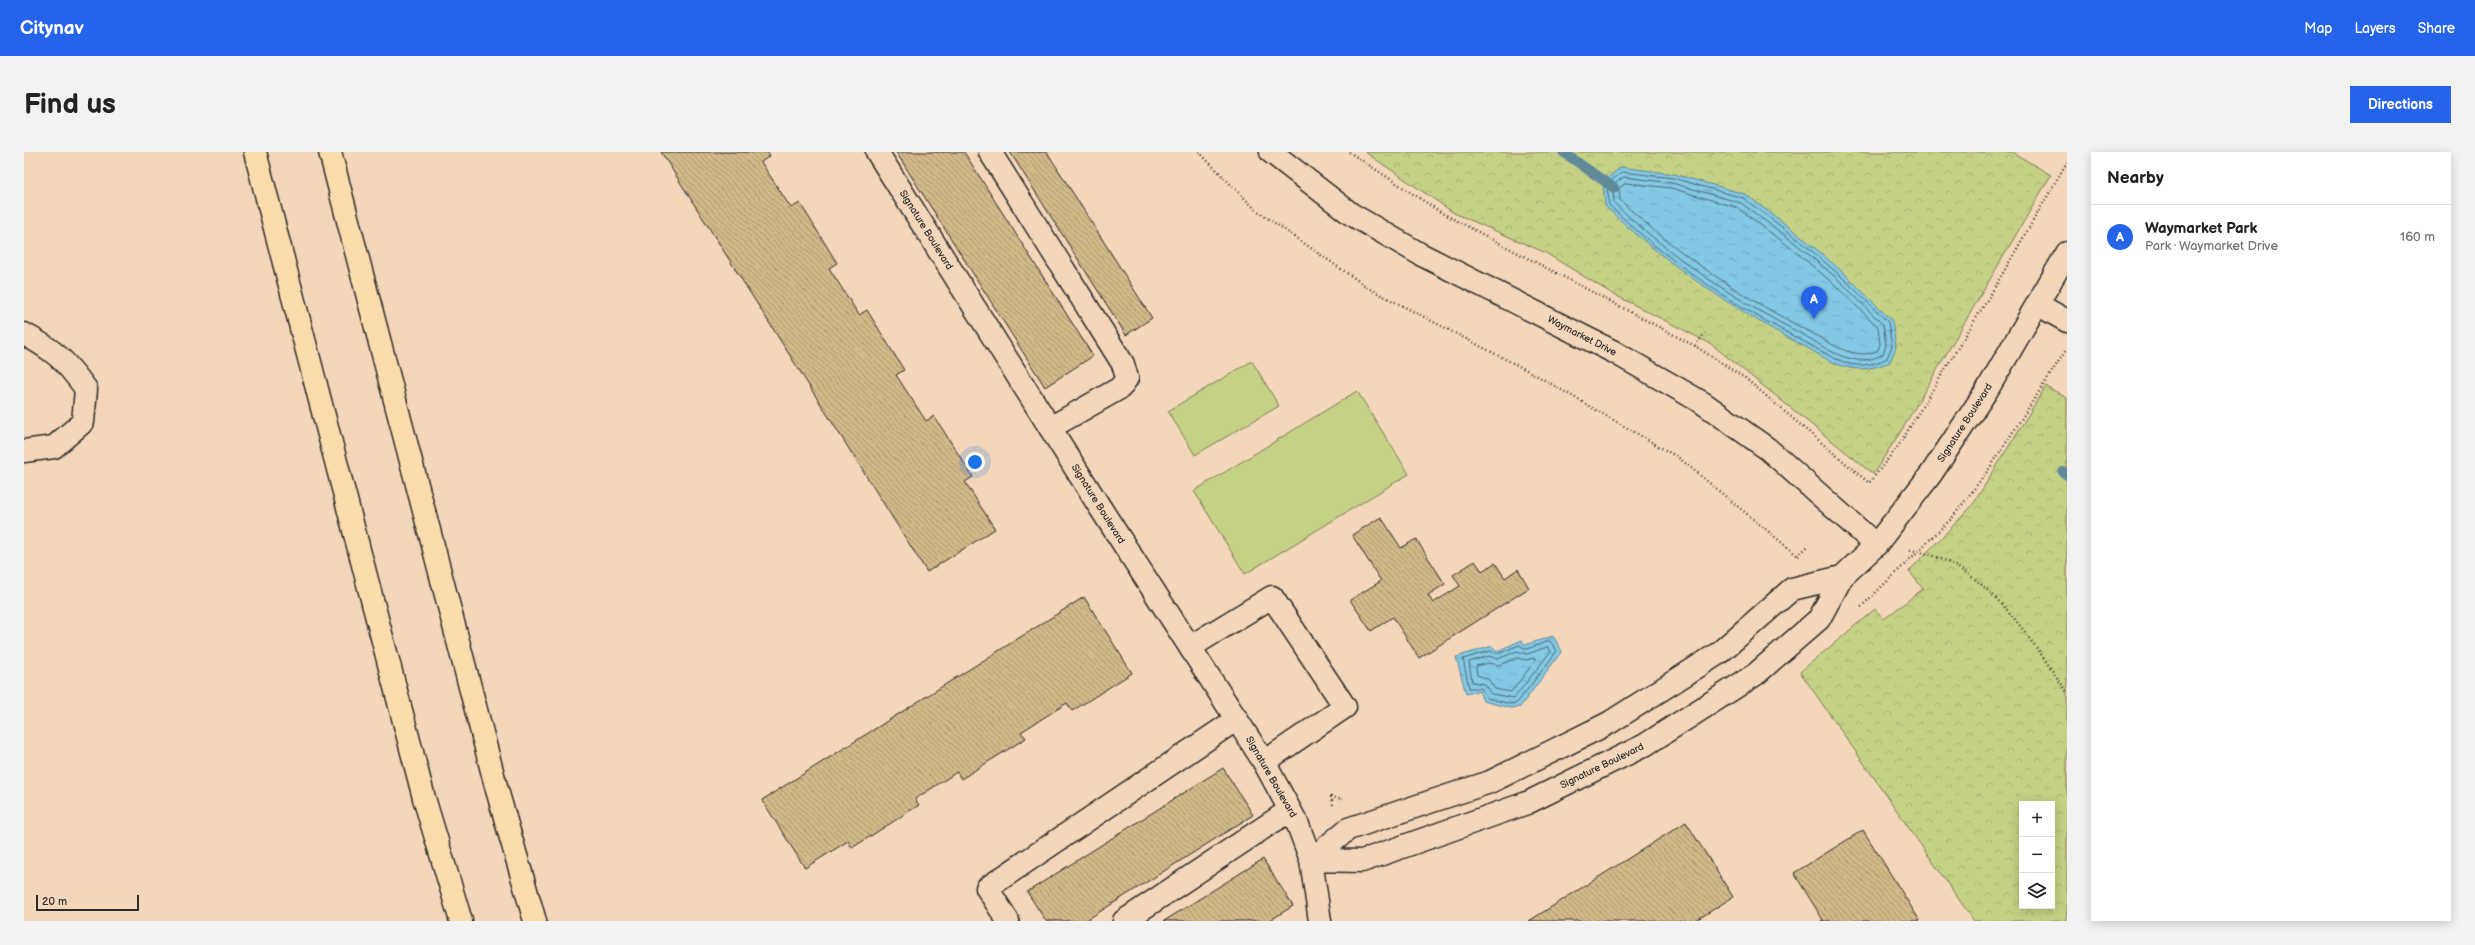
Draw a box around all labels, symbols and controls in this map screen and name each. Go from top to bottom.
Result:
text: Citynav [20,17,84,40]
text: Map [2304,20,2332,37]
text: Layers [2354,20,2396,37]
text: Share [2418,20,2455,37]
button: Directions [2350,86,2451,123]
text: Find us [24,88,116,121]
text: Nearby [2107,168,2164,188]
street label: Signature Boulevard [897,188,956,272]
text: Waymarket Park [2145,219,2257,238]
text: A [2116,229,2124,245]
text: 160 m [2400,229,2435,245]
text: Park · Waymarket Drive [2145,238,2278,254]
pin: A [1801,286,1827,319]
street label: Waymarket Drive [1545,313,1619,359]
street label: Signature Boulevard [1935,381,1995,465]
your location [965,452,985,472]
street label: Signature Boulevard [1069,462,1128,546]
street label: Signature Boulevard [1243,734,1299,820]
street label: Signature Boulevard [1558,740,1646,791]
map controls [2019,801,2055,909]
button: + [2019,801,2055,837]
button: − [2019,837,2055,873]
button: layers [2019,873,2055,909]
scale bar [36,893,139,912]
text: 20 m [42,895,67,908]

